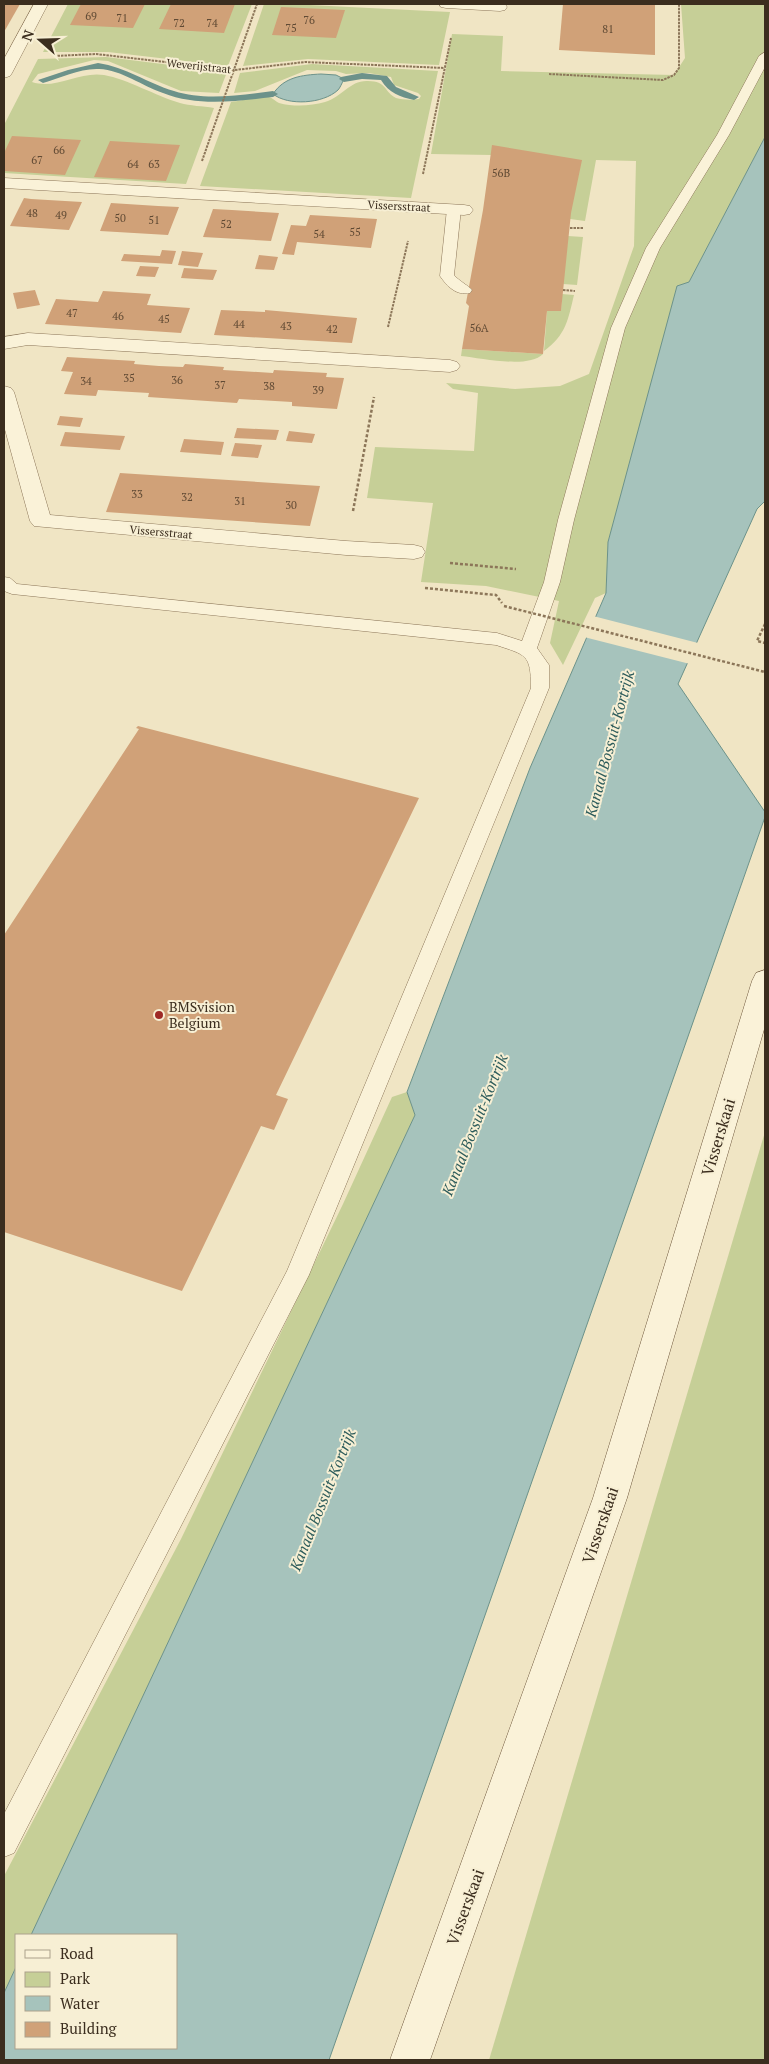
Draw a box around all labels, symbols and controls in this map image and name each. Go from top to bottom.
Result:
house number: 69 [85,9,97,23]
house number: 71 [116,11,128,25]
house number: 76 [303,13,315,27]
north arrow [15,15,65,65]
house number: 72 [173,16,185,30]
house number: 74 [206,16,218,30]
house number: 75 [285,21,297,35]
house number: 81 [602,22,614,36]
text: N [17,27,38,44]
street label: Weverijstraat [166,56,232,76]
house number: 66 [53,143,65,157]
house number: 67 [31,153,43,167]
house number: 64 [127,157,139,171]
house number: 63 [148,157,160,171]
house number: 56B [492,166,510,180]
street label: Vissersstraat [367,197,431,215]
house number: 48 [26,206,38,220]
house number: 49 [55,208,67,222]
house number: 50 [114,211,126,225]
house number: 51 [148,213,160,227]
house number: 52 [220,217,232,231]
house number: 55 [349,225,361,239]
house number: 54 [313,227,325,241]
house number: 47 [66,306,78,320]
house number: 46 [112,309,124,323]
house number: 45 [158,312,170,326]
house number: 44 [233,317,245,331]
house number: 43 [280,319,292,333]
house number: 56A [469,321,489,335]
house number: 42 [326,322,338,336]
house number: 35 [123,371,135,385]
house number: 36 [171,373,183,387]
house number: 34 [80,374,92,388]
house number: 37 [214,378,226,392]
house number: 38 [263,379,275,393]
house number: 39 [312,383,324,397]
house number: 33 [131,487,143,501]
house number: 32 [181,490,193,504]
house number: 31 [234,494,246,508]
house number: 30 [285,498,297,512]
street label: Vissersstraat [129,522,193,542]
water label: Kanaal Bossuit-Kortrijk [580,668,638,820]
place label: BMSvision Belgium [169,997,236,1032]
marker: BMSvision Belgium [153,1009,165,1021]
water label: Kanaal Bossuit-Kortrijk [436,1050,512,1199]
street label: Visserskaai [696,1095,740,1178]
water label: Kanaal Bossuit-Kortrijk [284,1425,360,1574]
street label: Visserskaai [577,1483,623,1566]
street label: Visserskaai [441,1865,489,1948]
legend [15,1934,178,2049]
text: Road [60,1943,93,1963]
text: Park [60,1968,90,1988]
text: Water [60,1993,100,2013]
text: Building [60,2018,118,2038]

